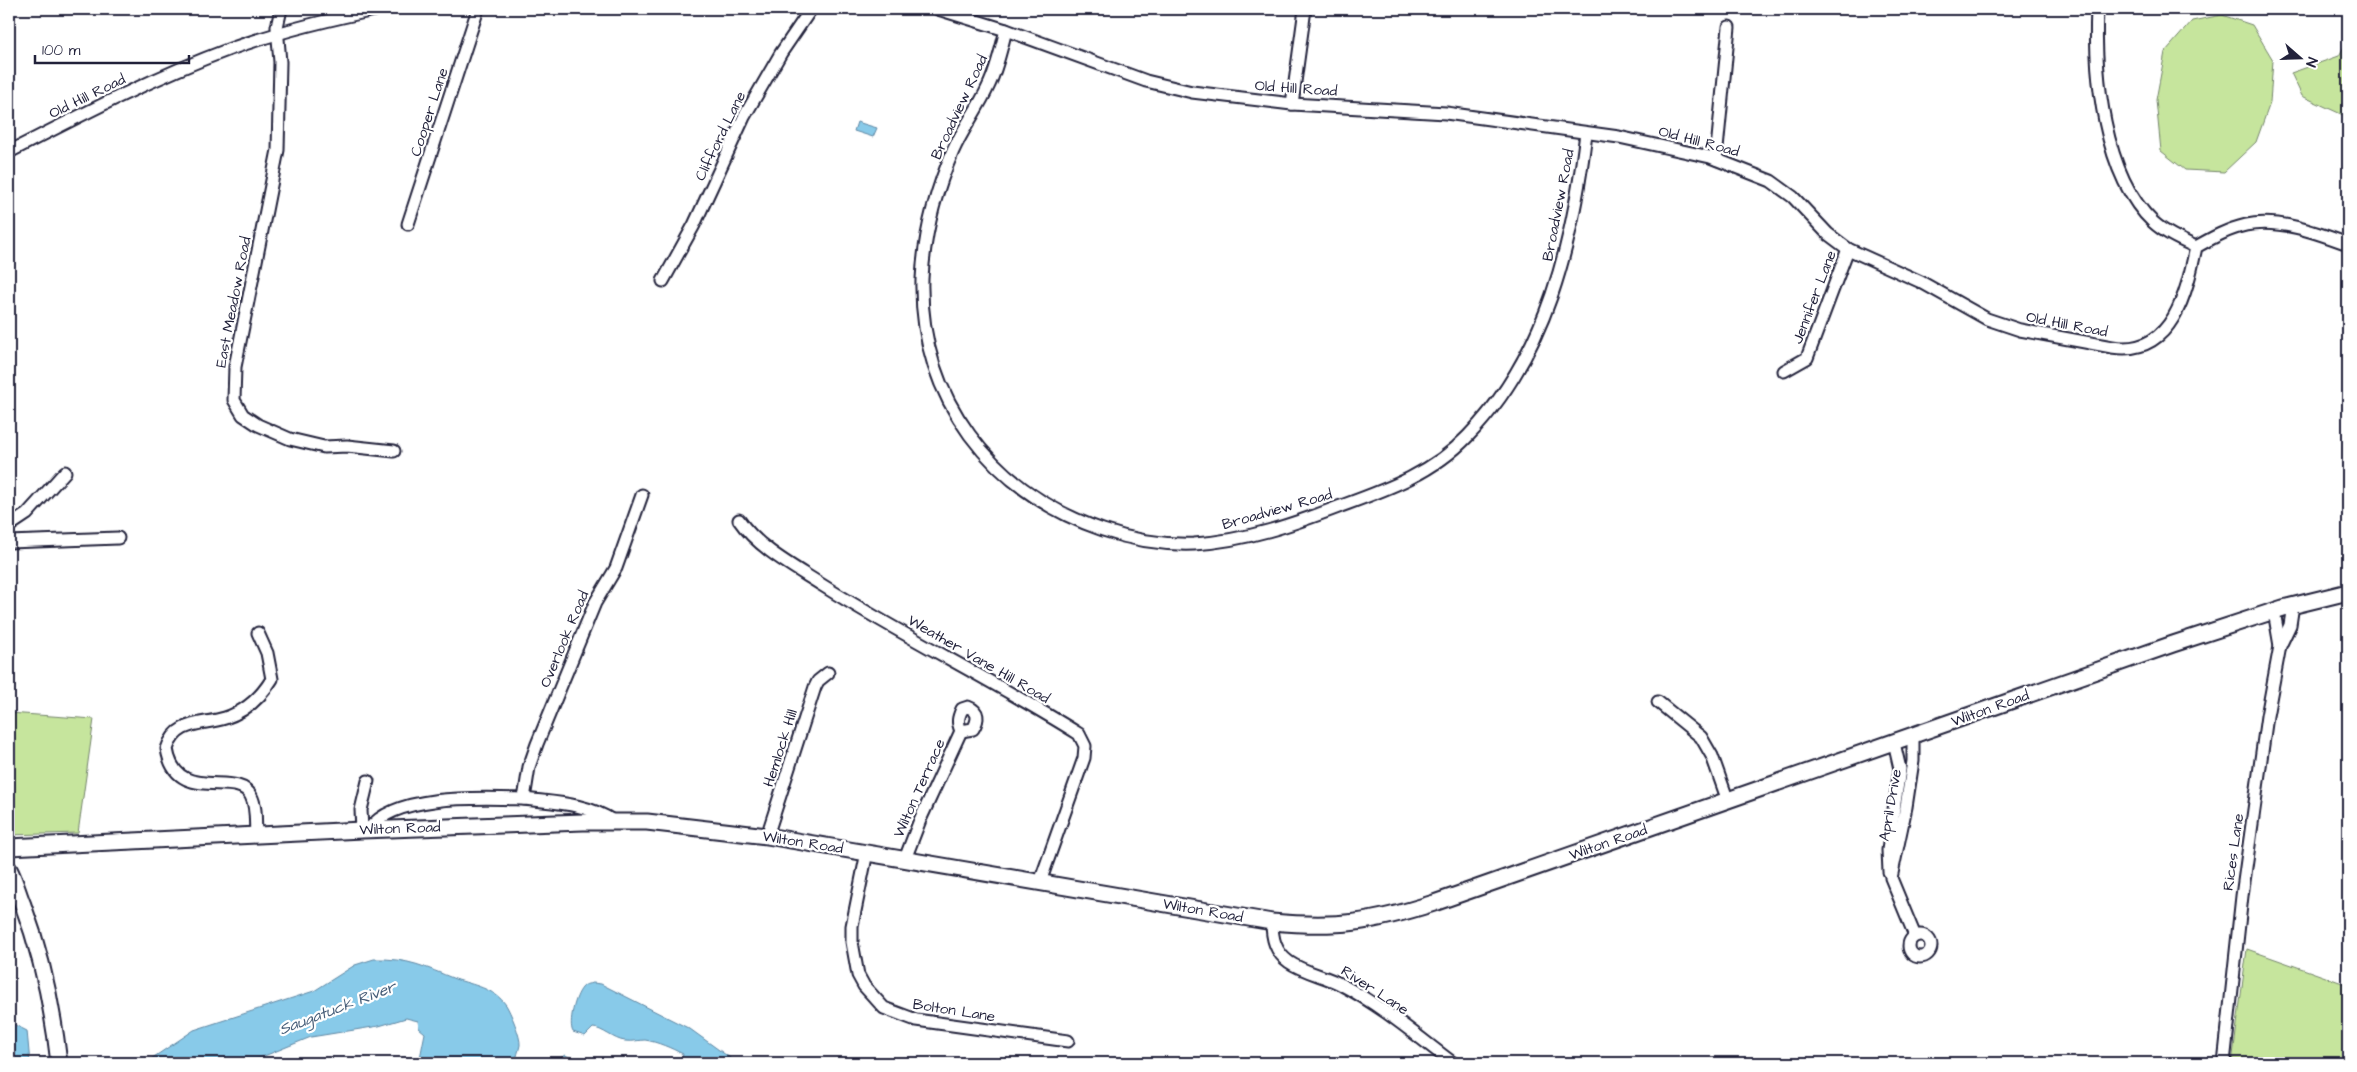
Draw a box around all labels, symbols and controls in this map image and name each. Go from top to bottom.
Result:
scale bar [35,32,189,64]
north arrow [2274,32,2324,82]
text: 100 m [42,40,81,61]
street label: Broadview Road [926,51,993,163]
text: N [2300,55,2322,70]
street label: Cooper Lane [405,65,454,159]
street label: Old Hill Road [45,69,129,124]
street label: Old Hill Road [1254,75,1338,102]
street label: Clifford Lane [690,88,751,184]
street label: Old Hill Road [1656,121,1742,162]
street label: Broadview Road [1537,147,1580,263]
street label: East Meadow Road [210,235,257,369]
street label: Jennifer Lane [1787,248,1842,347]
street label: Old Hill Road [2024,306,2110,343]
street label: Broadview Road [1220,484,1335,535]
street label: Overlook Road [535,587,594,691]
street label: Weather Vane Hill Road [904,610,1054,709]
street label: Wilton Road [1948,685,2032,732]
street label: Hemlock Hill [758,707,803,790]
street label: Wilton Terrace [888,736,951,841]
street label: April Drive [1874,767,1907,843]
street label: Rices Lane [2218,812,2249,892]
street label: Wilton Road [359,817,441,840]
street label: Wilton Road [1566,819,1650,866]
street label: Wilton Road [761,826,845,859]
street label: Wilton Road [1161,893,1245,928]
street label: River Lane [1337,961,1413,1020]
water label: Saugatuck River [276,975,401,1041]
street label: Bolton Lane [911,994,997,1027]

